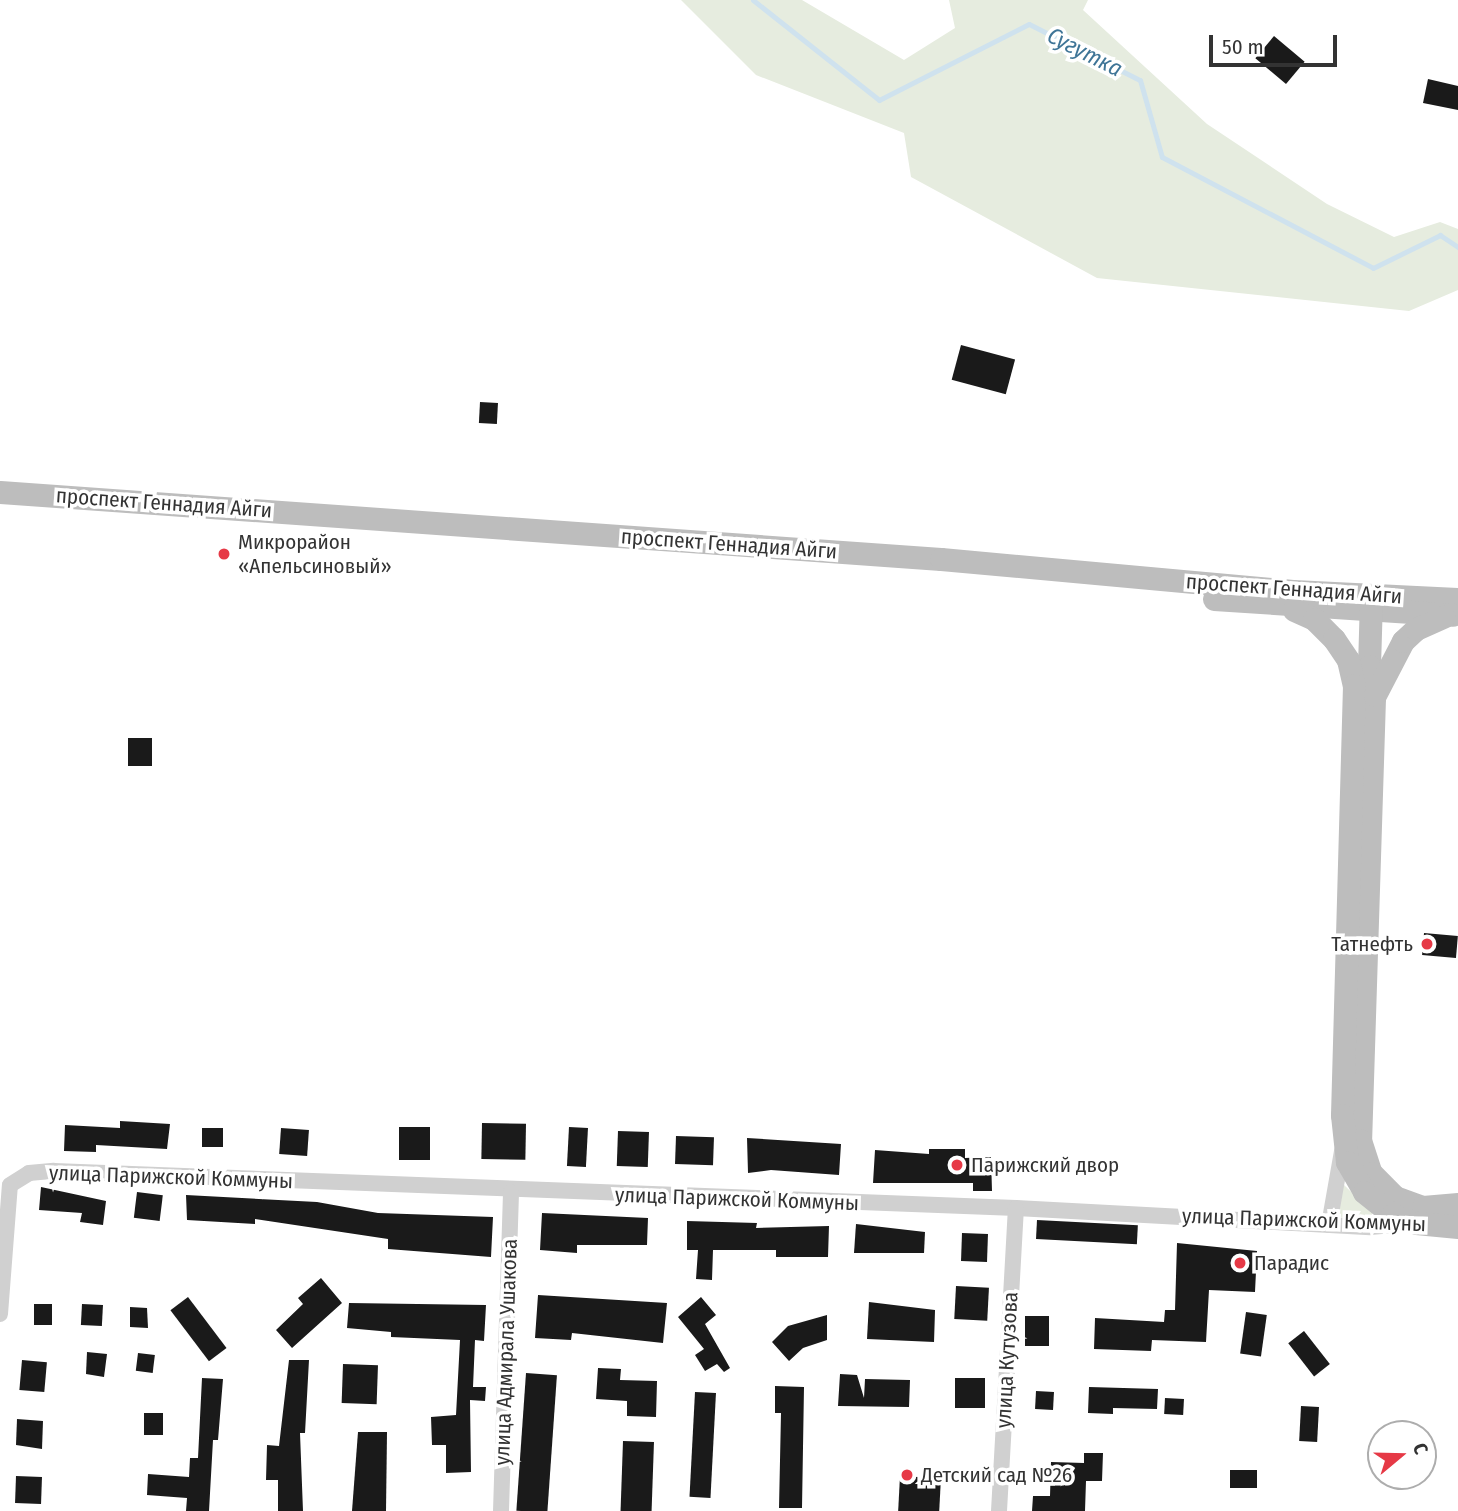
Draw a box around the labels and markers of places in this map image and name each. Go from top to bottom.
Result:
place label: Микрорайон «Апельсиновый» [238,529,392,579]
marker: Микрорайон «Апельсиновый» [216,546,232,562]
place label: Татнефть [1331,931,1413,957]
marker: Татнефть [1419,936,1435,952]
place label: Парижский двор [971,1152,1119,1178]
marker: Парижский двор [949,1157,965,1173]
place label: Парадис [1254,1250,1329,1276]
marker: Парадис [1232,1255,1248,1271]
place label: Детский сад №26 [921,1462,1072,1488]
marker: Детский сад №26 [899,1467,915,1483]

